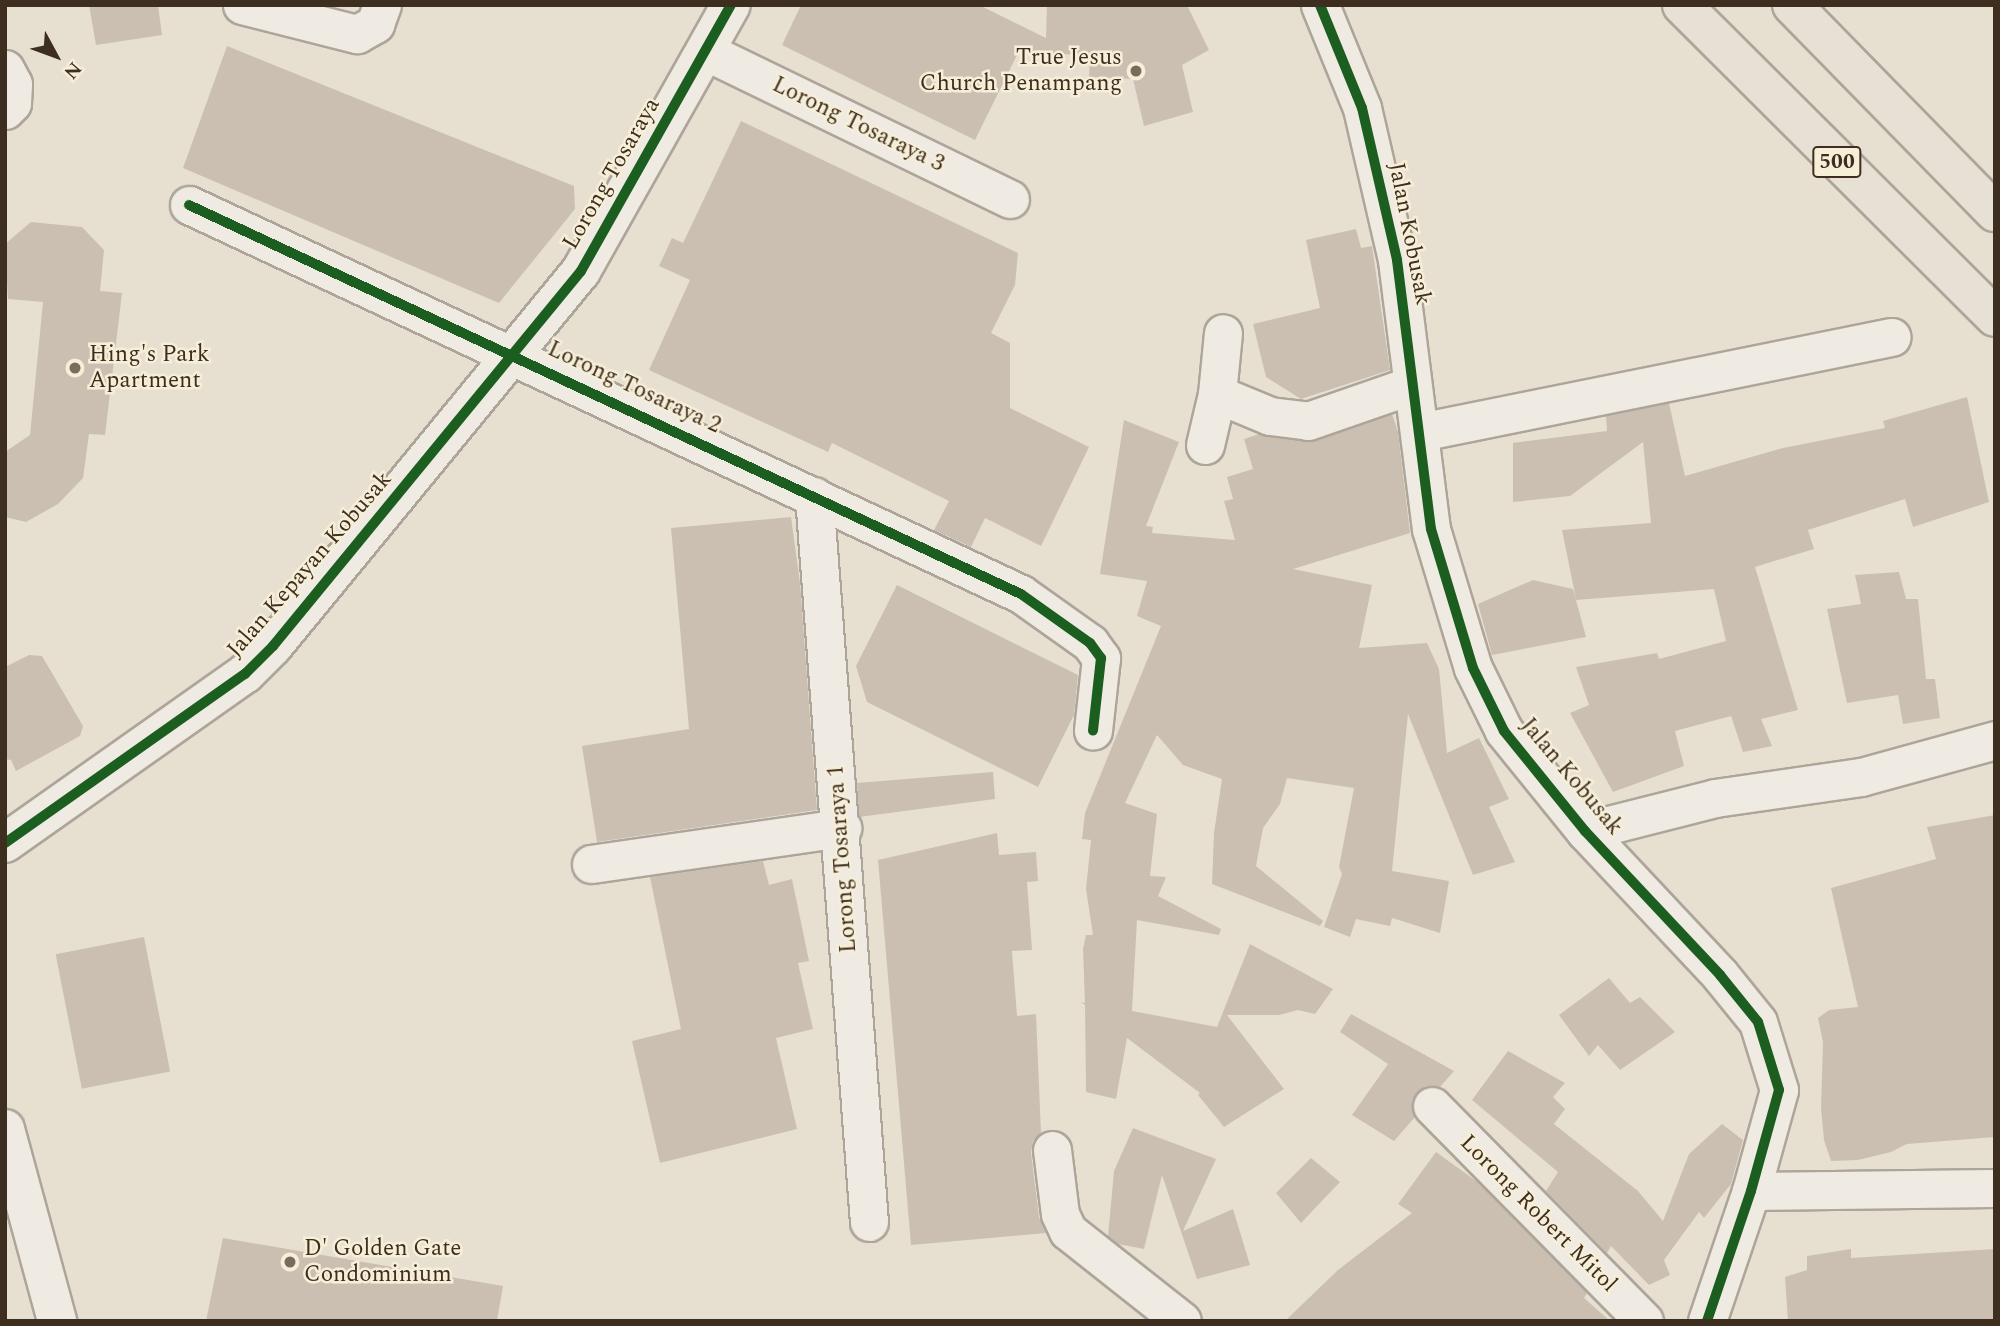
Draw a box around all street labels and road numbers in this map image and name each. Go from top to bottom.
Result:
street label: Lorong Tosaraya 3 [767,71,949,179]
street label: Lorong Tosaraya [557,93,667,255]
road number: 500 [1811,144,1863,180]
street label: Jalan Kobusak [1382,160,1436,308]
street label: Lorong Tosaraya 2 [543,336,725,440]
street label: Jalan Kepayan Kobusak [222,466,398,664]
street label: Jalan Kobusak [1514,713,1628,841]
street label: Lorong Tosaraya 1 [823,764,863,954]
street label: Lorong Robert Mitol [1454,1130,1622,1298]

